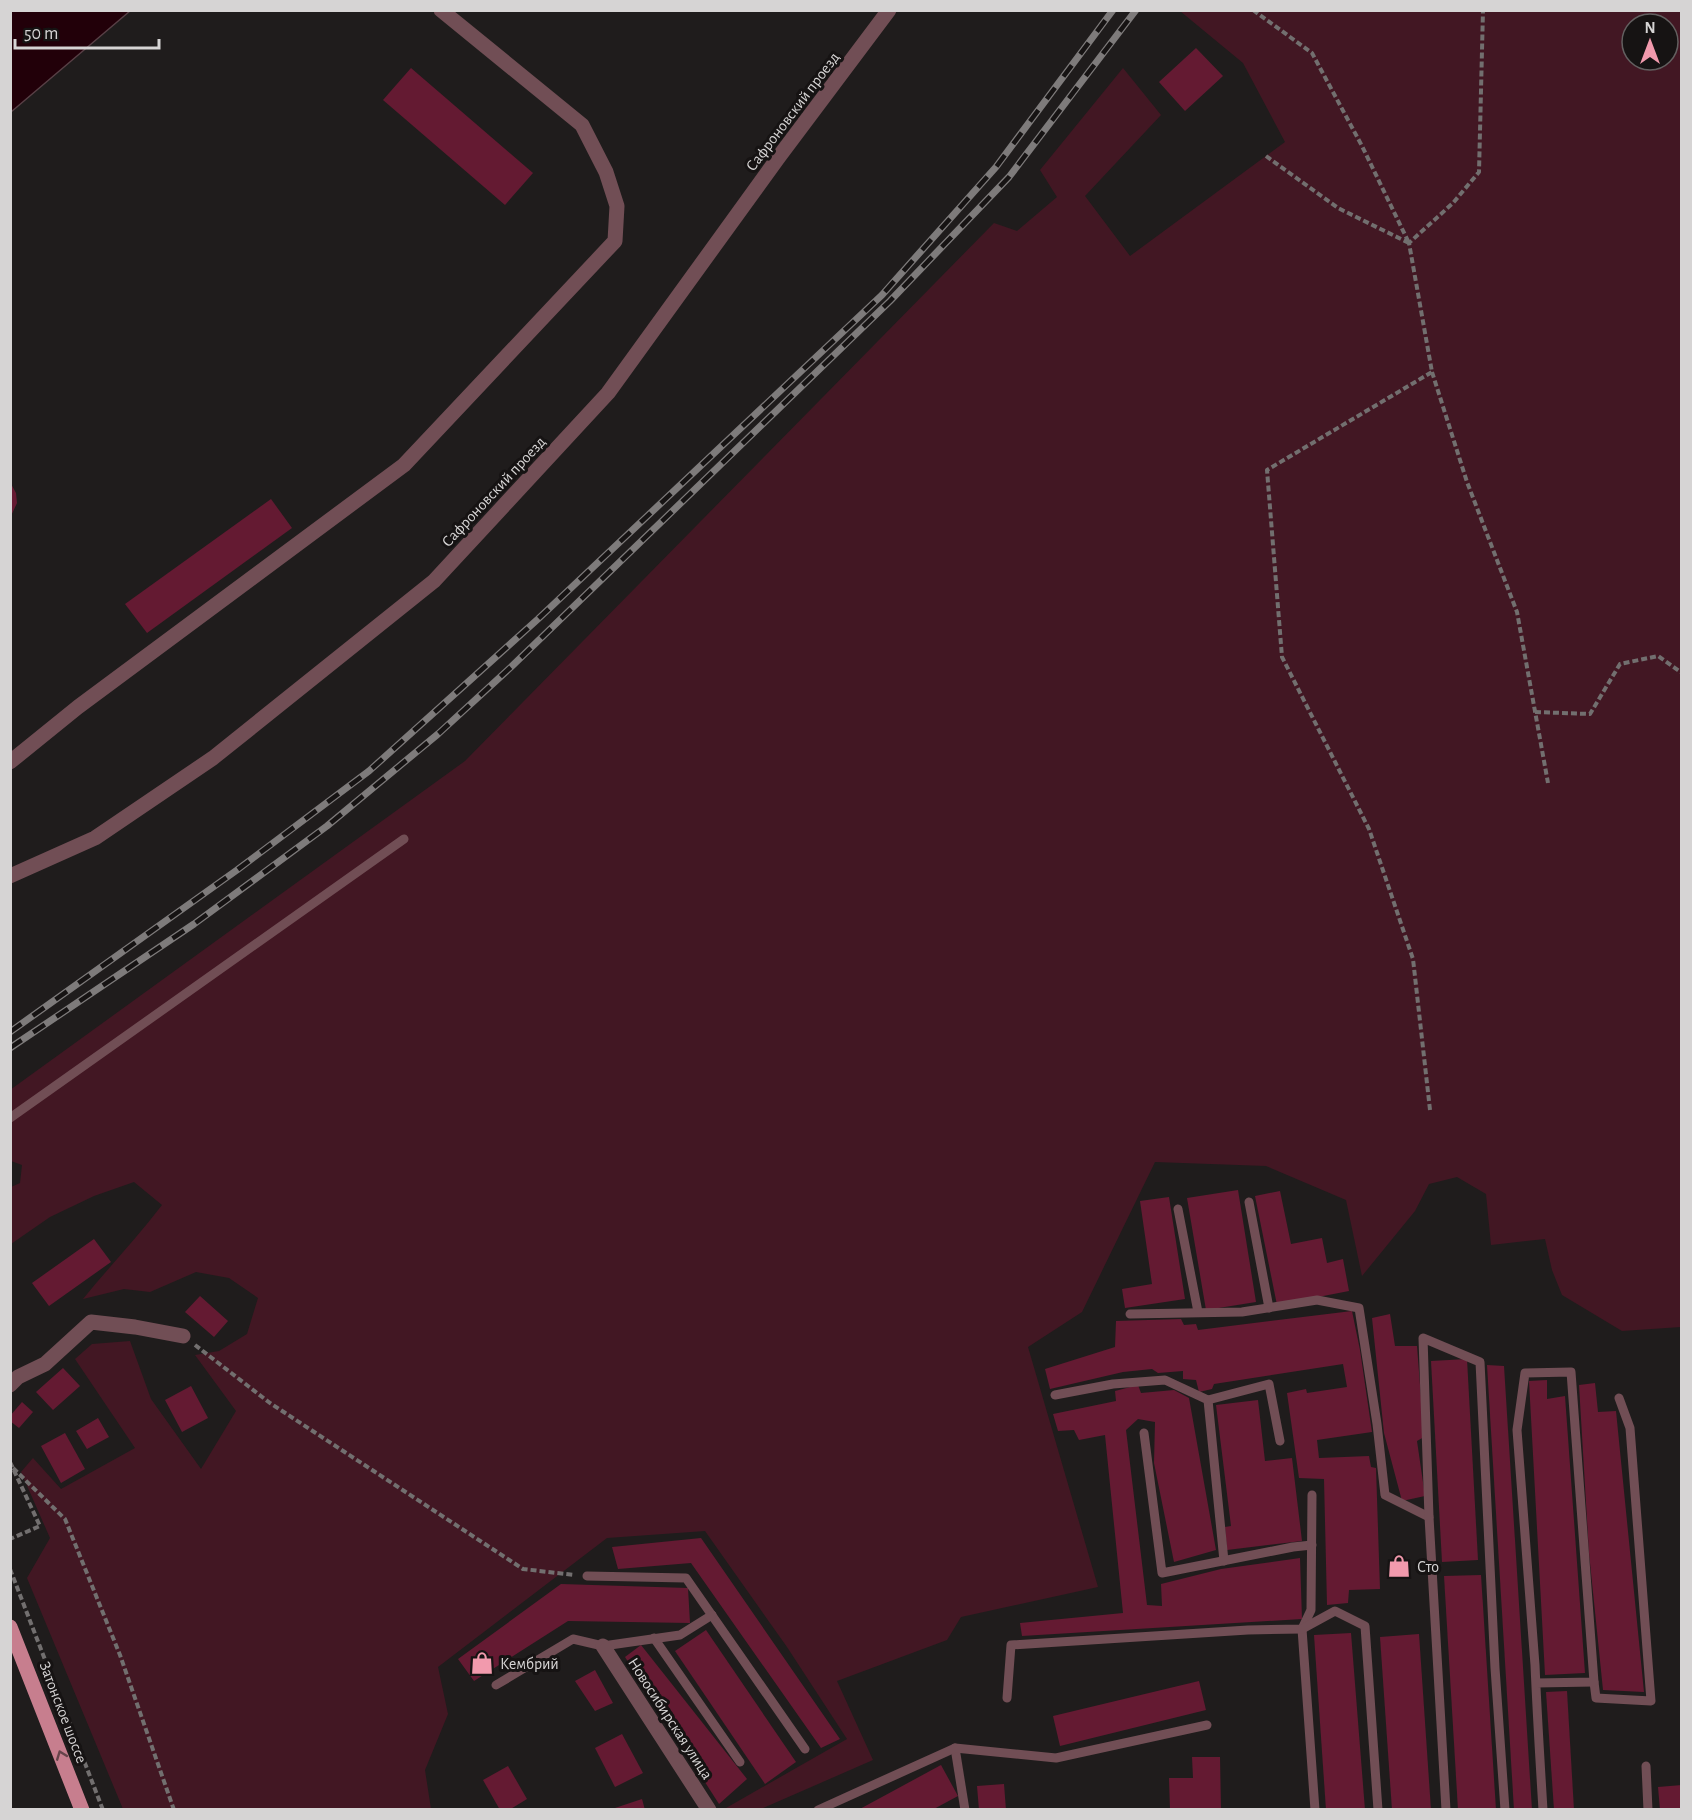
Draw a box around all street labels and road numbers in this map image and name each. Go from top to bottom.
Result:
street label: Сафроновский проезд [743,49,843,174]
street label: Сафроновский проезд [439,433,549,550]
street label: Новосибирская улица [624,1655,715,1783]
street label: Затонское шоссе [36,1659,90,1765]

